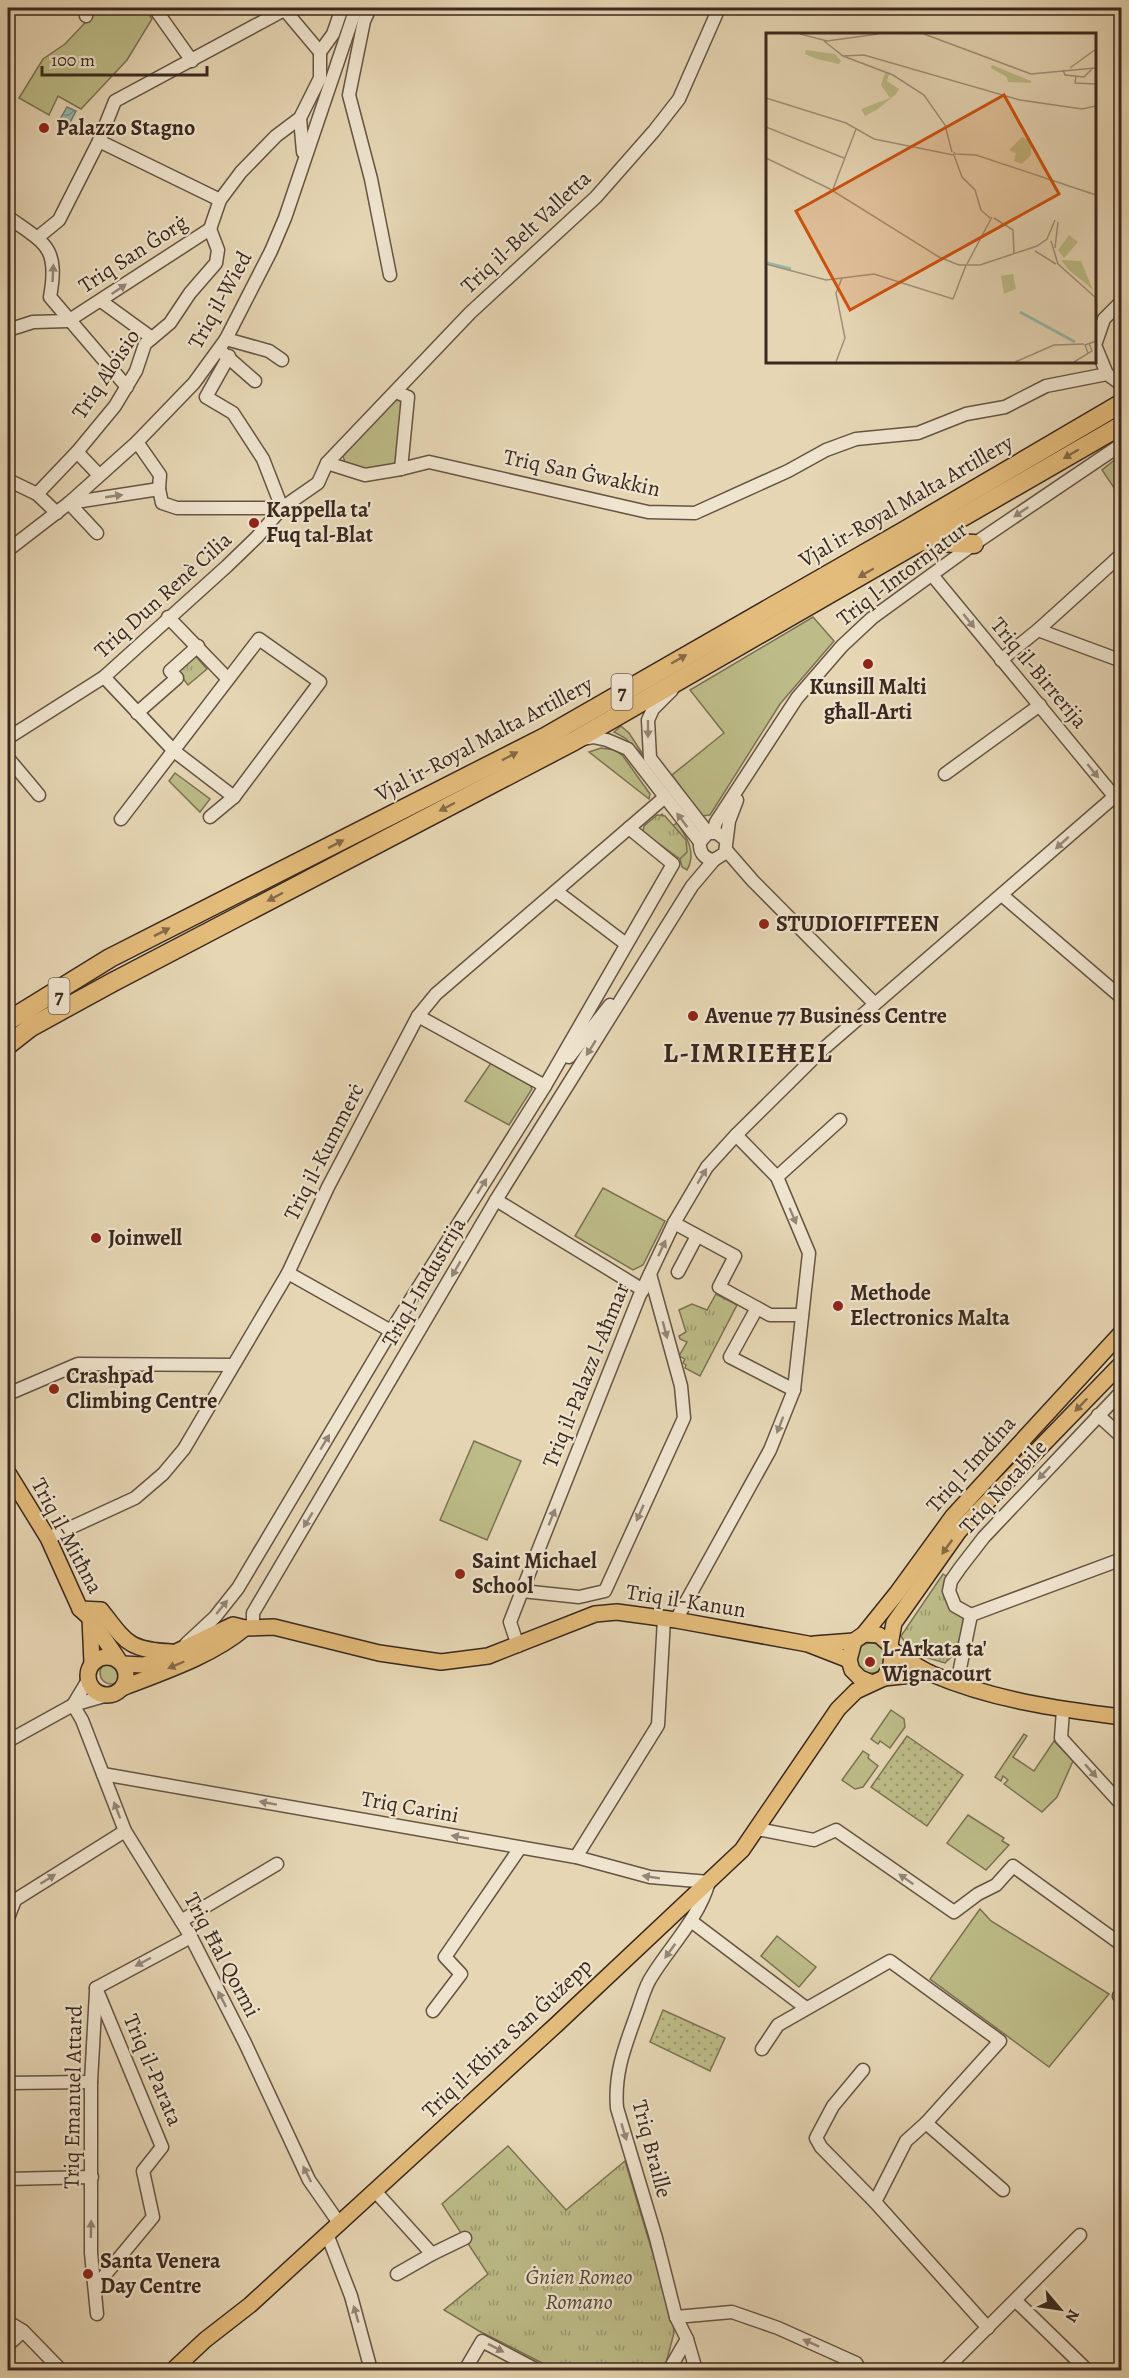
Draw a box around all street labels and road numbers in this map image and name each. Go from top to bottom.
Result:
street label: Triq il-Belt Valletta [454,163,598,300]
street label: Triq San Ġorġ [73,208,193,300]
street label: Triq il-Wied [181,246,259,354]
street label: Triq Aloisio [65,323,147,425]
street label: Vjal ir-Royal Malta Artillery [793,427,1019,575]
street label: Triq San Ġwakkin [501,442,663,504]
street label: Triq l-Intornjatur [830,515,974,633]
street label: Triq Dun Renè Cilia [88,525,239,665]
street label: Triq il-Birrerija [983,611,1095,736]
street label: Vjal ir-Royal Malta Artillery [369,669,598,810]
road number: 7 [612,674,632,710]
road number: 7 [48,978,70,1014]
street label: Triq il-Kummerċ [277,1078,371,1226]
street label: Triq l-Industrija [375,1211,474,1352]
street label: Triq il-Palazz l-Aħmar [535,1278,637,1472]
street label: Triq l-Imdina [919,1408,1023,1519]
street label: Triq Notabile [952,1433,1054,1541]
street label: Triq il-Mitħna [24,1473,110,1600]
street label: Triq il-Kanun [624,1577,748,1625]
street label: Triq Carini [359,1784,461,1830]
street label: Triq Ħal Qormi [177,1887,267,2023]
street label: Triq il-Kbira San Ġużepp [416,1951,598,2125]
street label: Triq Emanuel Attard [56,2005,90,2189]
street label: Triq il-Parata [116,2009,190,2131]
street label: Triq Braille [625,2097,679,2201]

